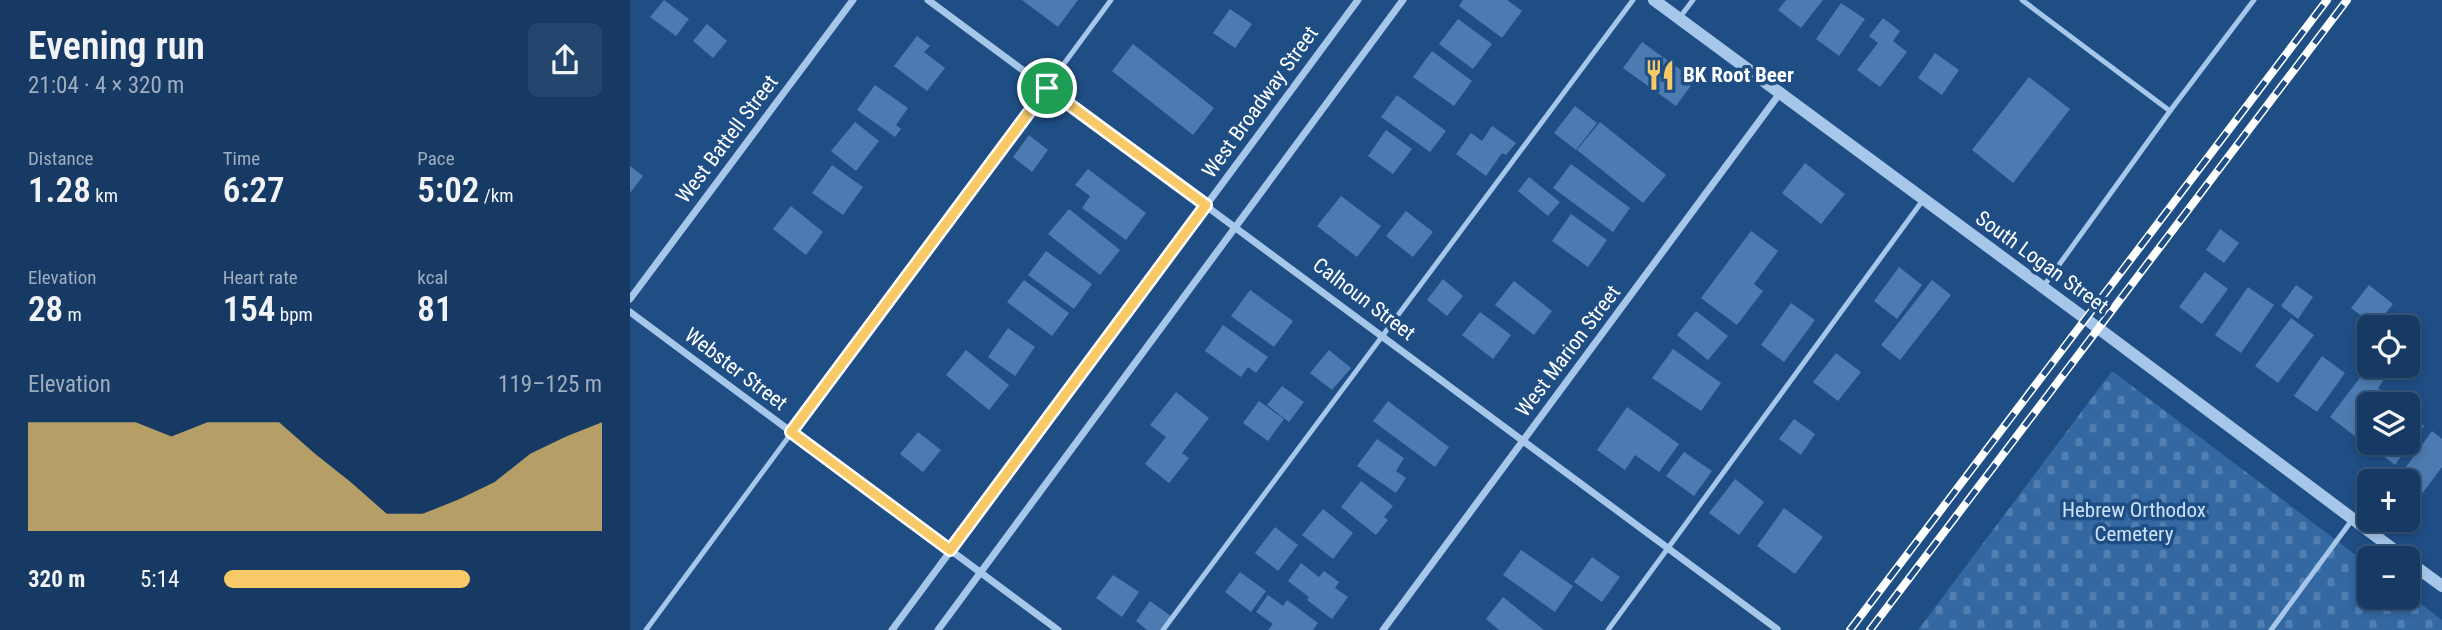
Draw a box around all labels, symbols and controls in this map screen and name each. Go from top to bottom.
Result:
street label: West Broadway Street [1197,22,1323,182]
button: share [528,23,602,97]
text: Evening run [28,24,205,68]
pin [1017,58,1077,118]
restaurant icon: BK Root Beer [1643,58,1677,92]
place label: BK Root Beer [1683,63,1794,87]
icon: arrive [1028,69,1066,107]
street label: West Battell Street [671,70,783,208]
text: 21:04 · 4 × 320 m [28,72,184,99]
text: Distance [28,147,93,170]
text: Time [223,147,260,170]
text: Pace [417,147,455,170]
text: 1.28 [28,170,91,211]
text: 6:27 [223,170,285,211]
text: 5:02 [417,170,479,211]
text: km [91,184,118,207]
text: /km [479,184,514,207]
street label: South Logan Street [1971,206,2113,318]
street label: Calhoun Street [1308,253,1420,345]
text: Elevation [28,266,96,289]
text: Heart rate [223,266,298,289]
text: kcal [417,266,448,289]
street label: West Marion Street [1511,281,1625,421]
text: 28 [28,289,63,330]
text: 154 [223,289,275,330]
text: 81 [417,289,453,330]
text: m [63,303,82,326]
text: bpm [275,303,313,326]
map controls [2357,315,2420,609]
button: locate [2357,315,2420,378]
street label: Webster Street [680,323,792,415]
text: Elevation [28,371,111,398]
text: 119–125 m [498,371,602,398]
button: layers [2357,392,2420,455]
button: + [2357,469,2420,532]
park label: Hebrew Orthodox Cemetery [2062,498,2206,546]
button: − [2357,546,2420,609]
text: 320 m [28,566,85,593]
text: 5:14 [140,566,179,593]

